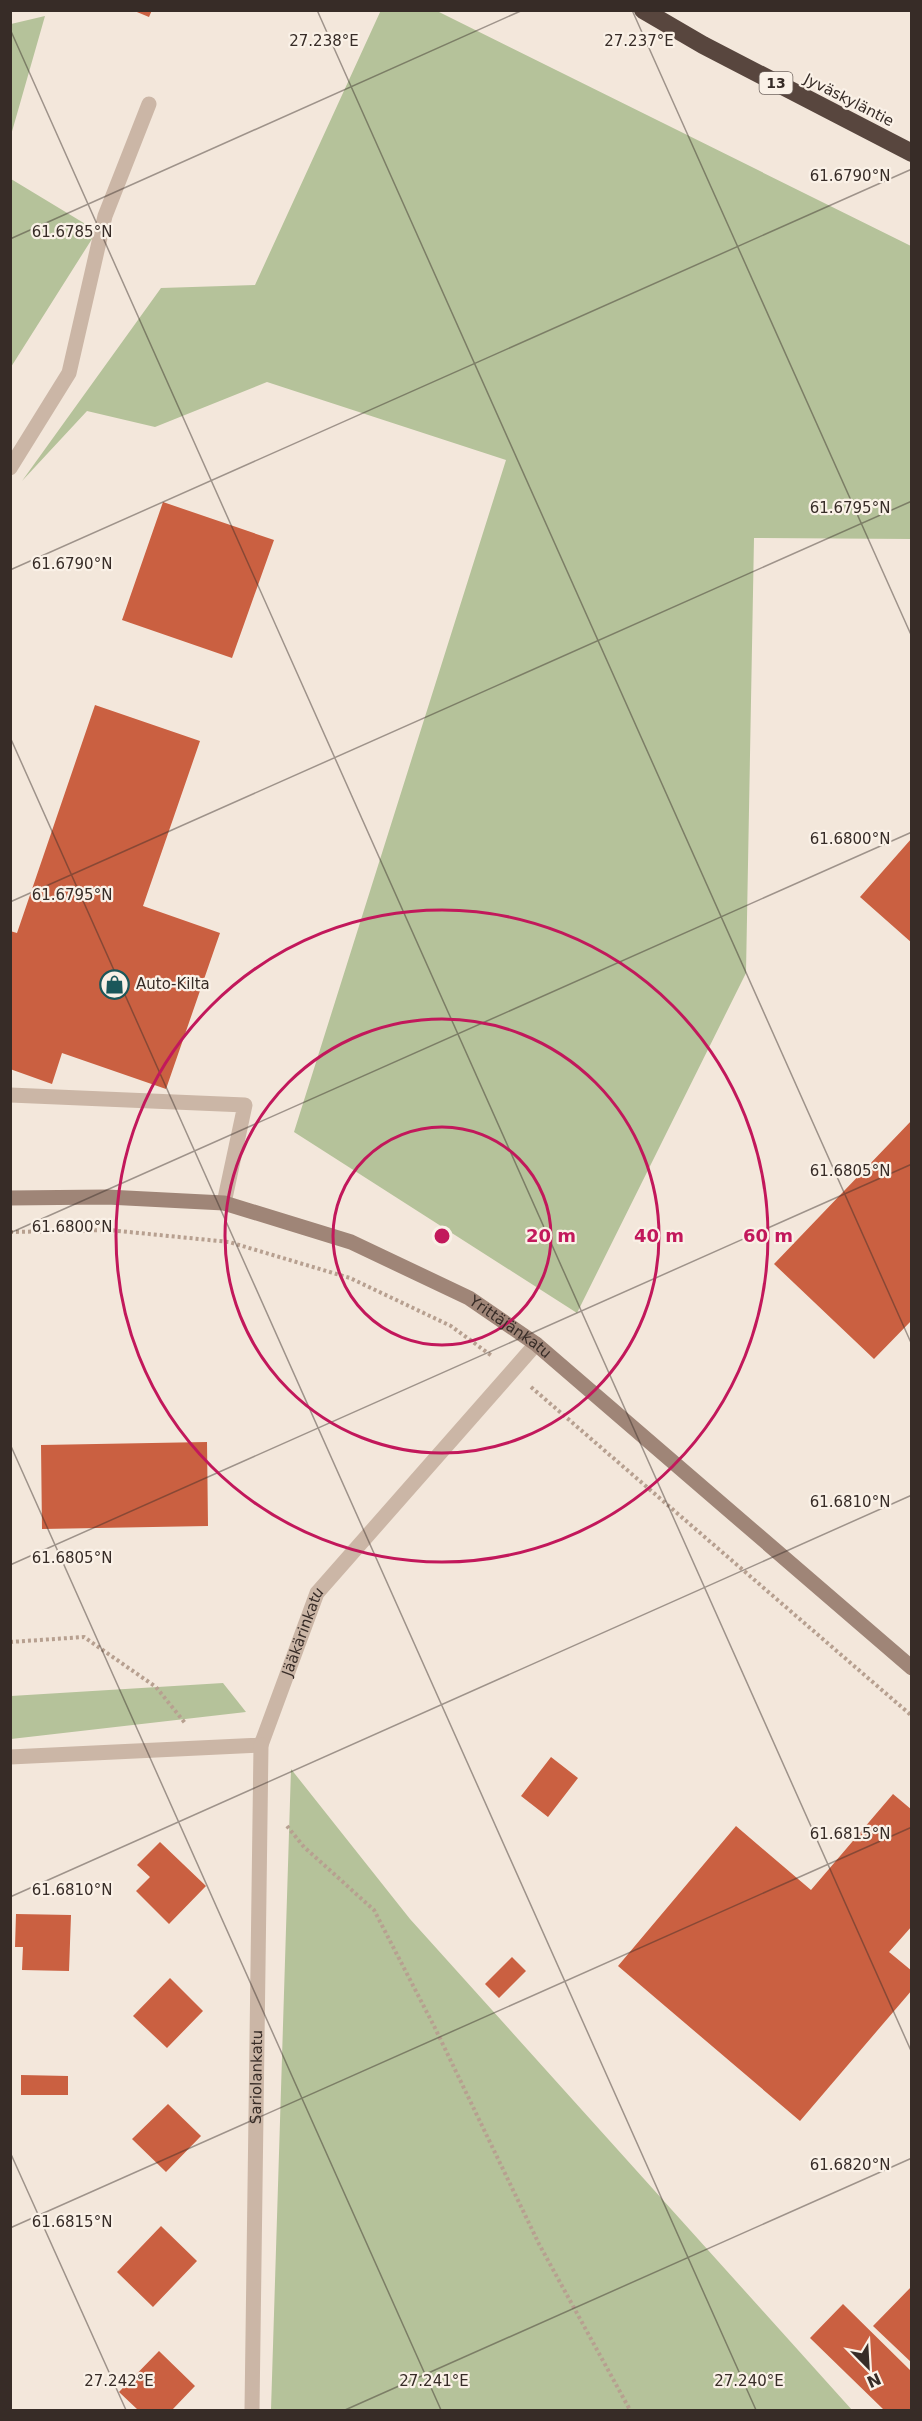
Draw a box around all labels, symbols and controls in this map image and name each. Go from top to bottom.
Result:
text: 27.238°E [289,32,359,50]
text: 27.237°E [604,32,674,50]
street label: Jyväskyläntie [800,69,897,130]
road number: 13 [760,72,792,94]
text: 61.6790°N [810,167,890,185]
text: 61.6785°N [32,223,112,241]
text: 61.6795°N [810,499,890,517]
text: 61.6790°N [32,555,112,573]
text: 61.6800°N [810,830,890,848]
text: 61.6795°N [32,886,112,904]
shop icon: Auto-Kilta [99,968,131,1000]
place label: Auto-Kilta [136,975,210,993]
text: 61.6805°N [810,1162,890,1180]
text: 61.6800°N [32,1218,112,1236]
text: 20 m [526,1225,576,1246]
text: 40 m [634,1225,684,1246]
text: 60 m [743,1225,793,1246]
centre of rings [432,1226,452,1246]
street label: Yrittäjänkatu [465,1291,555,1362]
text: 61.6810°N [810,1493,890,1511]
text: 61.6805°N [32,1549,112,1567]
street label: Jääkärinkatu [278,1583,327,1680]
text: 61.6815°N [810,1825,890,1843]
text: 61.6810°N [32,1881,112,1899]
street label: Sariolankatu [247,2030,266,2124]
text: 61.6820°N [810,2156,890,2174]
text: 61.6815°N [32,2213,112,2231]
north arrow [838,2337,898,2397]
text: N [864,2369,884,2392]
text: 27.242°E [84,2372,154,2390]
text: 27.241°E [399,2372,469,2390]
text: 27.240°E [714,2372,784,2390]

